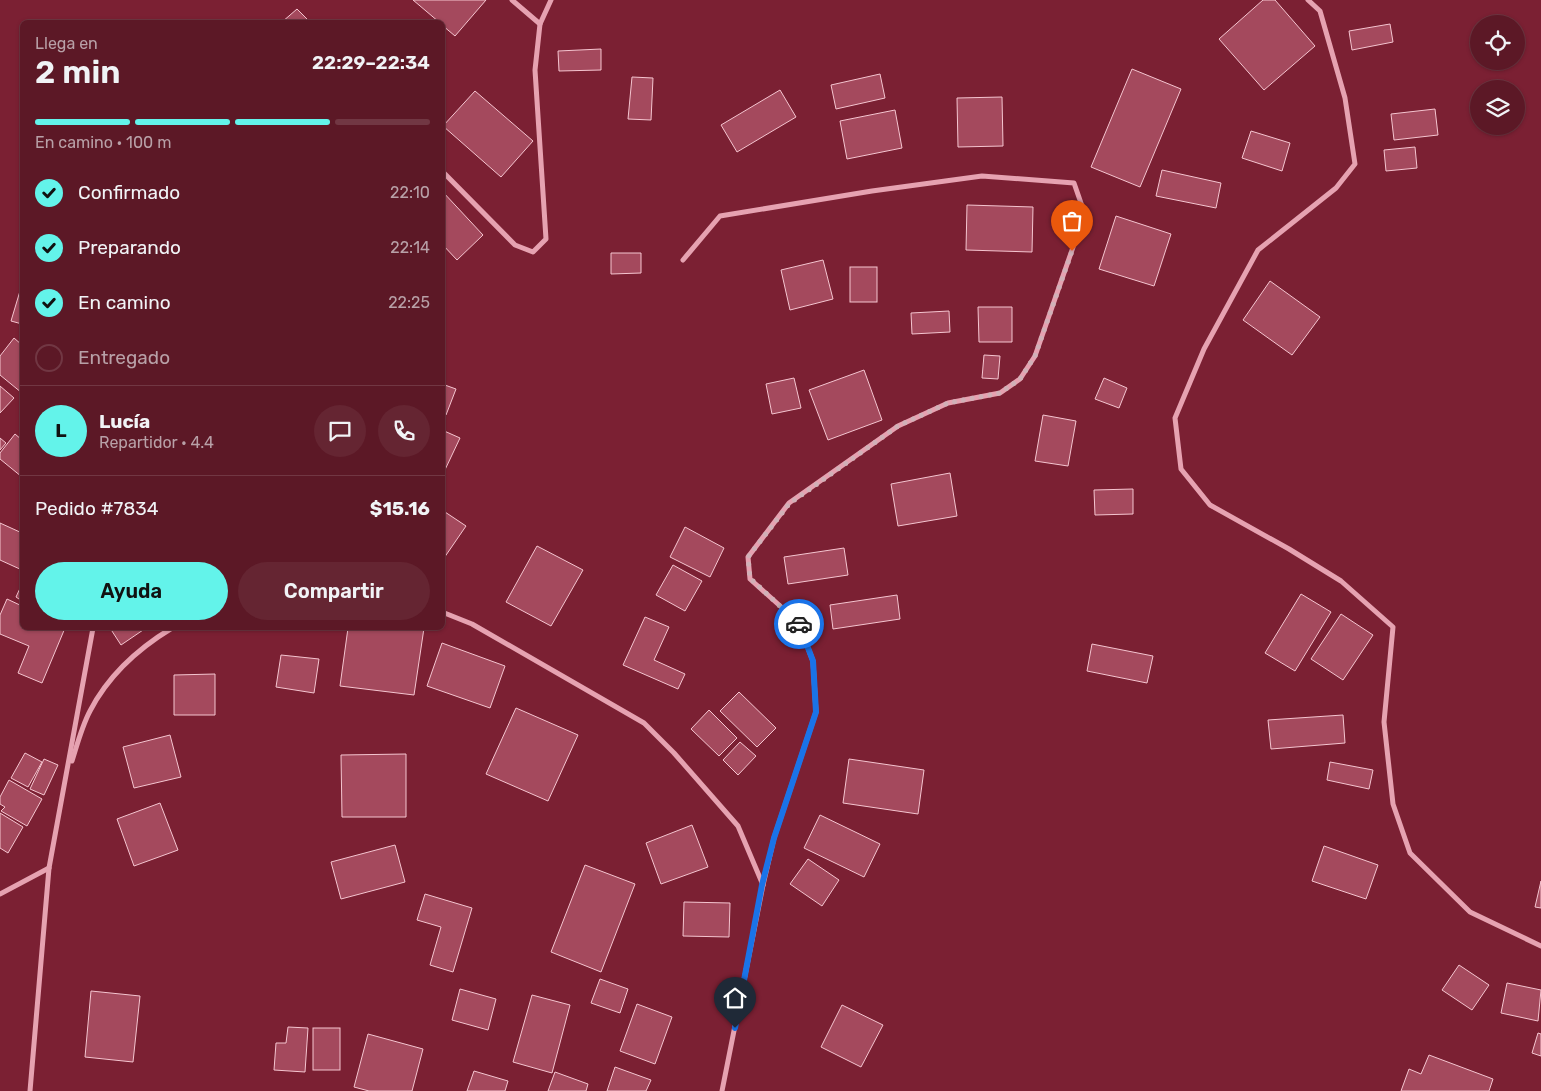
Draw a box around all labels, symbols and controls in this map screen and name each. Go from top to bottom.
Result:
map controls [1470,15,1525,135]
button: locate [1470,15,1525,70]
text: Llega en [35,34,98,53]
text: 22:29–22:34 [312,51,430,74]
text: 2 min [35,53,120,91]
button: layers [1470,80,1525,135]
text: En camino · 100 m [35,133,171,152]
icon: check [35,179,63,207]
text: Confirmado [78,181,180,204]
text: 22:10 [390,183,430,202]
pin [1051,200,1093,251]
icon: bag [1058,207,1086,235]
icon: check [35,234,63,262]
text: Preparando [78,236,181,259]
text: 22:14 [390,238,430,257]
icon: check [35,289,63,317]
text: En camino [78,291,171,314]
text: 22:25 [388,293,430,312]
text: Entregado [78,346,170,369]
button: chat [314,405,366,457]
button: phone [378,405,430,457]
text: Lucía [99,410,150,433]
text: L [55,419,67,442]
text: Repartidor · 4.4 [99,433,214,452]
text: Pedido #7834 [35,497,158,520]
text: $15.16 [370,497,430,520]
button: Ayuda [35,562,228,620]
button: Compartir [238,562,430,620]
courier [774,599,824,649]
icon: car [785,610,813,638]
pin [714,977,756,1028]
icon: home [721,984,749,1012]

